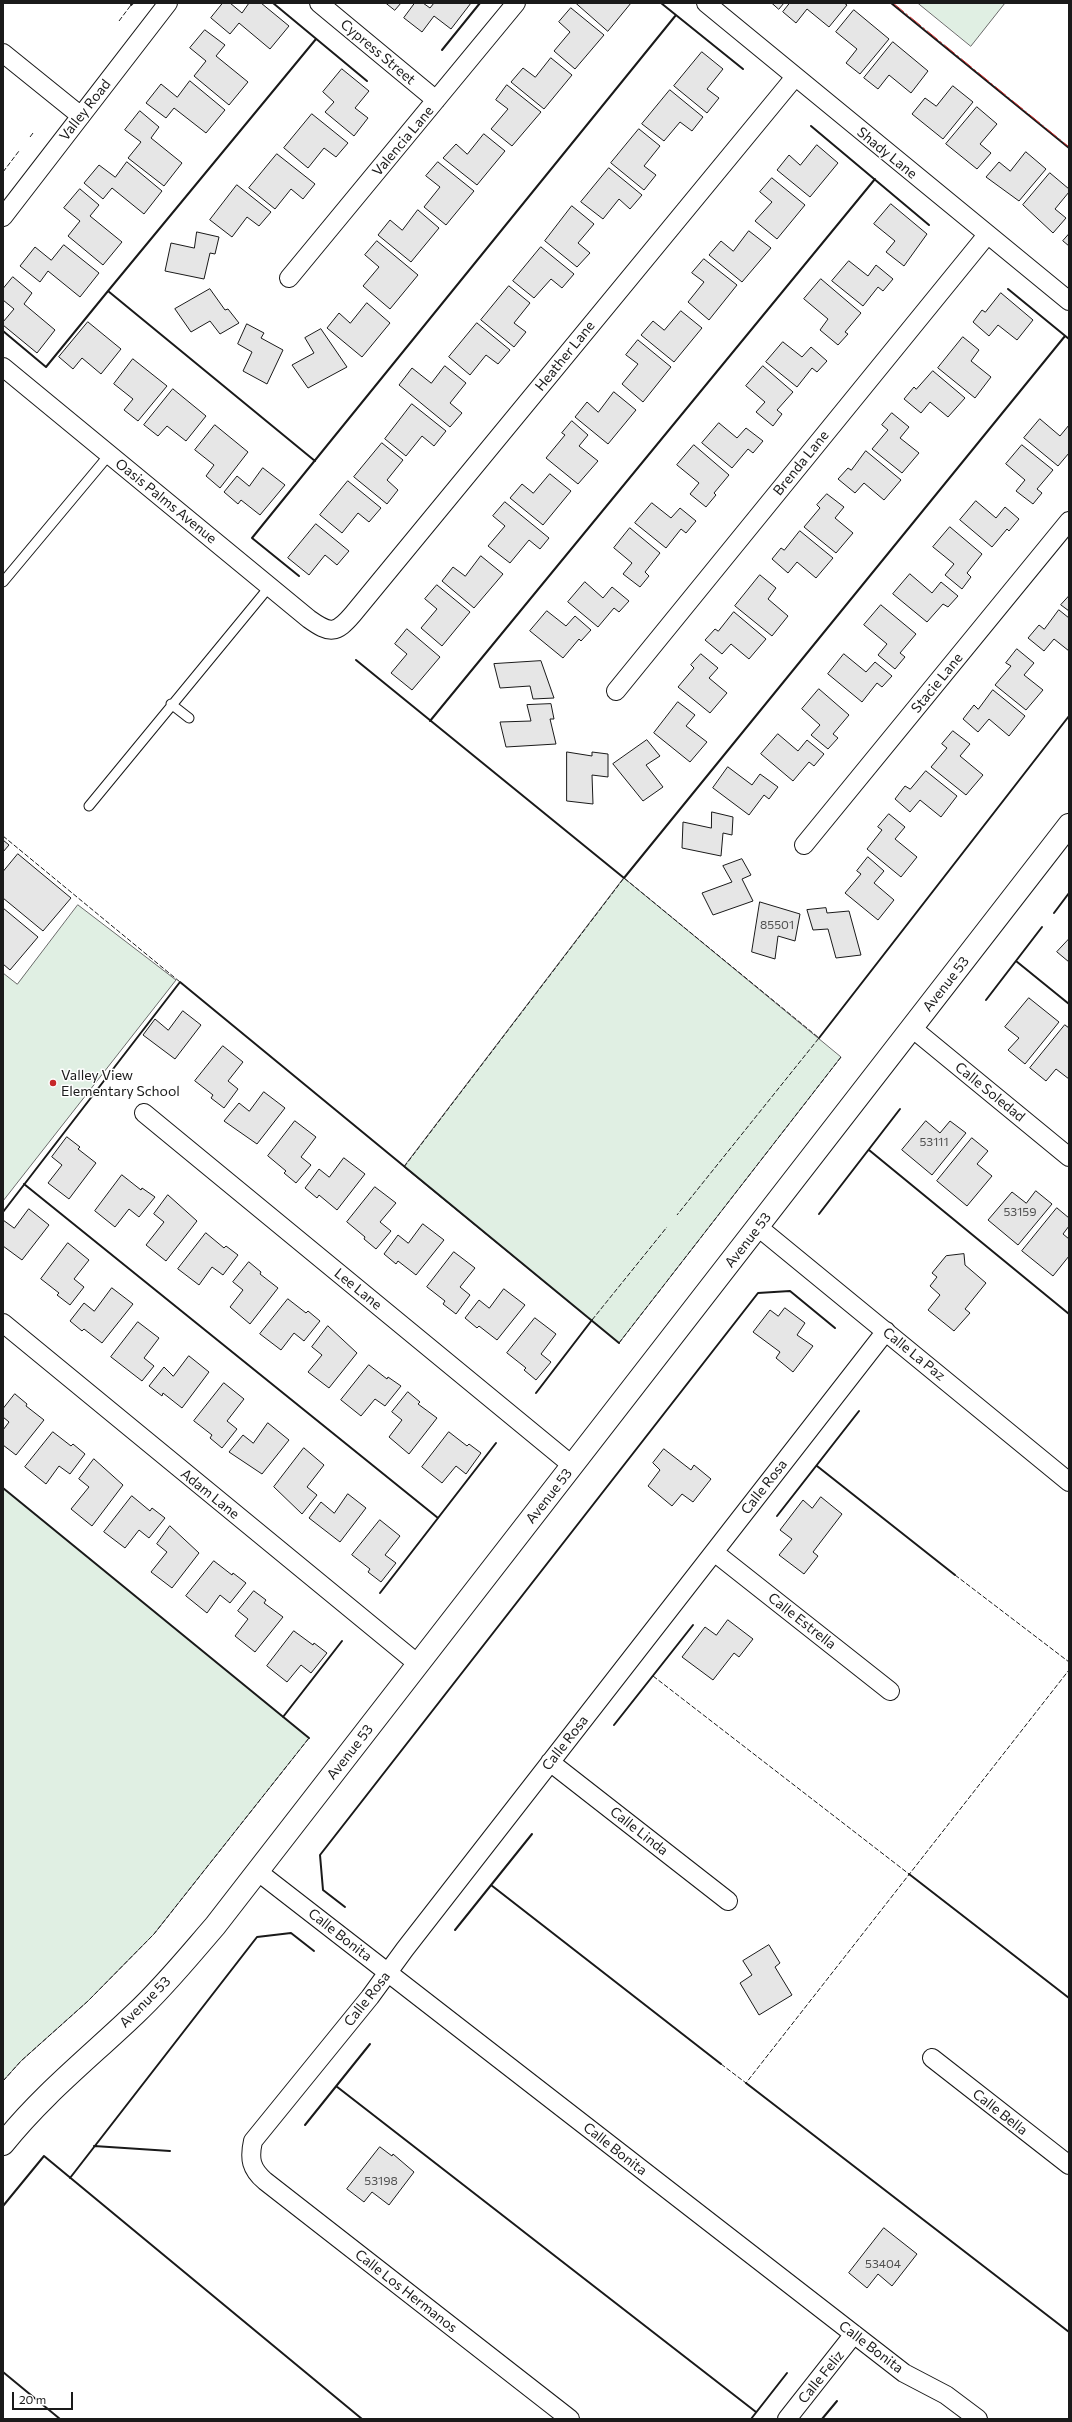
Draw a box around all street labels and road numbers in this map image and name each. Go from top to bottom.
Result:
street label: Cypress Street [337,16,419,88]
street label: Valley Road [56,76,114,144]
street label: Valencia Lane [369,102,437,180]
street label: Shady Lane [854,124,920,182]
street label: Heather Lane [532,318,598,394]
street label: Brenda Lane [770,427,832,499]
street label: Oasis Palms Avenue [112,455,220,547]
street label: Stacie Lane [908,650,966,716]
street label: Avenue 53 [919,953,973,1015]
street label: Calle Soledad [952,1059,1028,1125]
street label: Avenue 53 [721,1209,775,1271]
street label: Lee Lane [331,1265,385,1313]
street label: Calle La Paz [880,1324,948,1384]
street label: Calle Rosa [737,1456,791,1518]
street label: Adam Lane [177,1465,243,1523]
street label: Avenue 53 [522,1465,576,1527]
street label: Calle Estrella [765,1589,839,1653]
street label: Calle Rosa [538,1712,592,1774]
street label: Avenue 53 [323,1721,377,1783]
street label: Calle Linda [607,1803,671,1859]
street label: Calle Bonita [305,1905,375,1965]
street label: Calle Rosa [340,1968,394,2030]
street label: Avenue 53 [116,1973,174,2031]
street label: Calle Bella [969,2085,1031,2139]
street label: Calle Bonita [580,2119,650,2179]
street label: Calle Los Hermanos [352,2246,460,2336]
street label: Calle Bonita [836,2317,906,2377]
street label: Calle Feliz [795,2347,847,2407]

